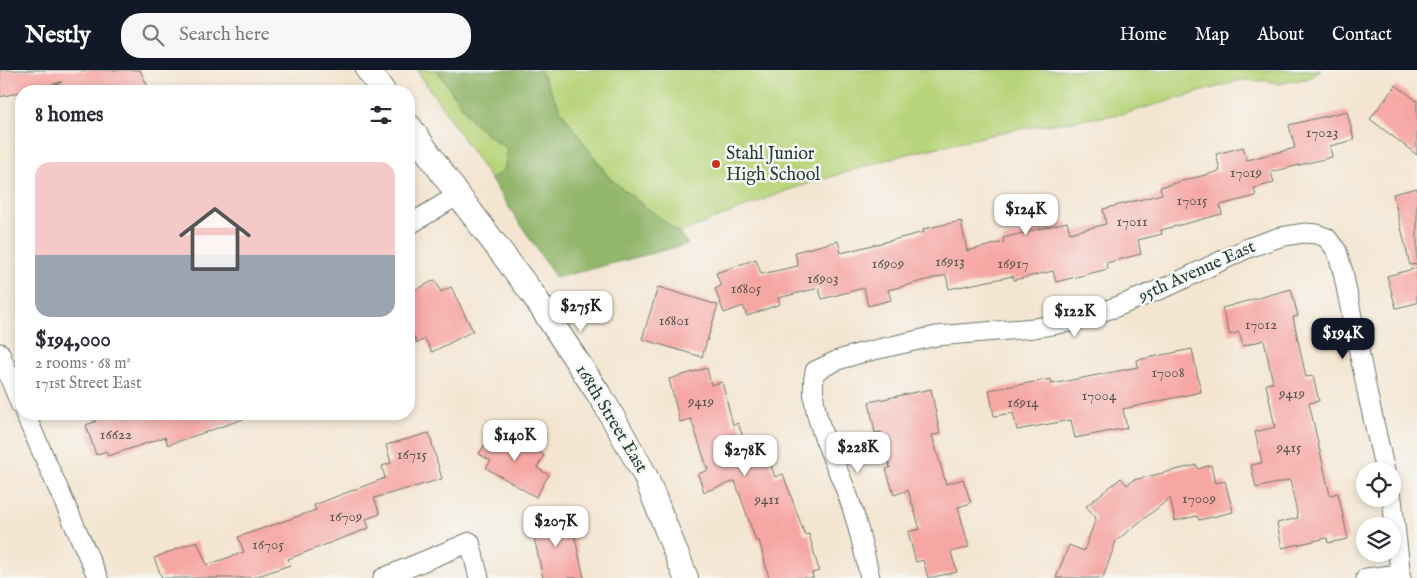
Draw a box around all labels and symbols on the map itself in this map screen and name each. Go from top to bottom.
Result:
house number: 17023 [1306,123,1338,142]
place label: Stahl Junior High School [726,143,820,187]
marker: Stahl Junior High School [710,158,722,170]
house number: 17019 [1230,163,1262,182]
house number: 17015 [1177,191,1208,210]
pin: $124K [991,194,1061,236]
house number: 17011 [1116,212,1148,231]
street label: 95th Avenue East [1134,236,1259,308]
house number: 16913 [935,252,965,271]
house number: 16909 [872,254,904,273]
house number: 16917 [997,254,1029,273]
house number: 16903 [807,269,839,288]
house number: 16805 [731,279,762,298]
pin: $275K [546,290,616,333]
pin: $122K [1040,296,1110,338]
house number: 16801 [659,311,689,330]
house number: 17012 [1245,315,1277,334]
pin: $194K [1308,318,1378,360]
street label: 168th Street East [570,361,652,477]
house number: 17008 [1151,363,1185,382]
house number: 9419 [1278,384,1305,403]
house number: 17004 [1082,386,1117,405]
house number: 9419 [687,392,714,411]
house number: 16914 [1007,393,1039,412]
pin: $140K [480,420,550,462]
house number: 16622 [100,425,132,444]
pin: $228K [823,432,893,474]
pin: $278K [710,434,780,477]
house number: 9415 [1276,438,1302,457]
house number: 16715 [397,445,428,464]
house number: 17009 [1182,489,1216,508]
house number: 9411 [754,490,779,509]
pin: $207K [521,506,591,548]
house number: 16709 [330,507,362,526]
house number: 16705 [252,535,284,554]

